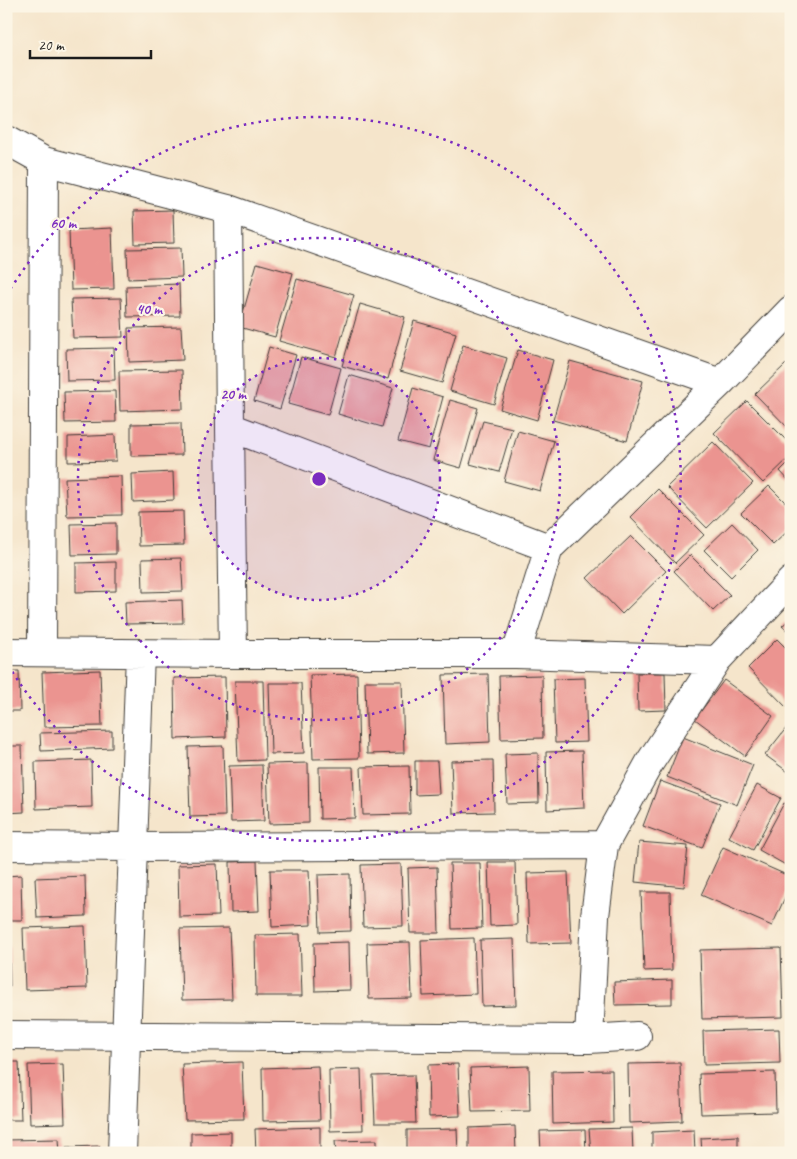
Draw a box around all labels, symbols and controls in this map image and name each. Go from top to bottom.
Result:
scale bar [30,28,151,60]
text: 20 m [38,36,65,55]
text: 60 m [50,214,77,233]
text: 40 m [136,300,163,319]
text: 20 m [220,385,247,404]
centre of rings [310,470,328,488]

